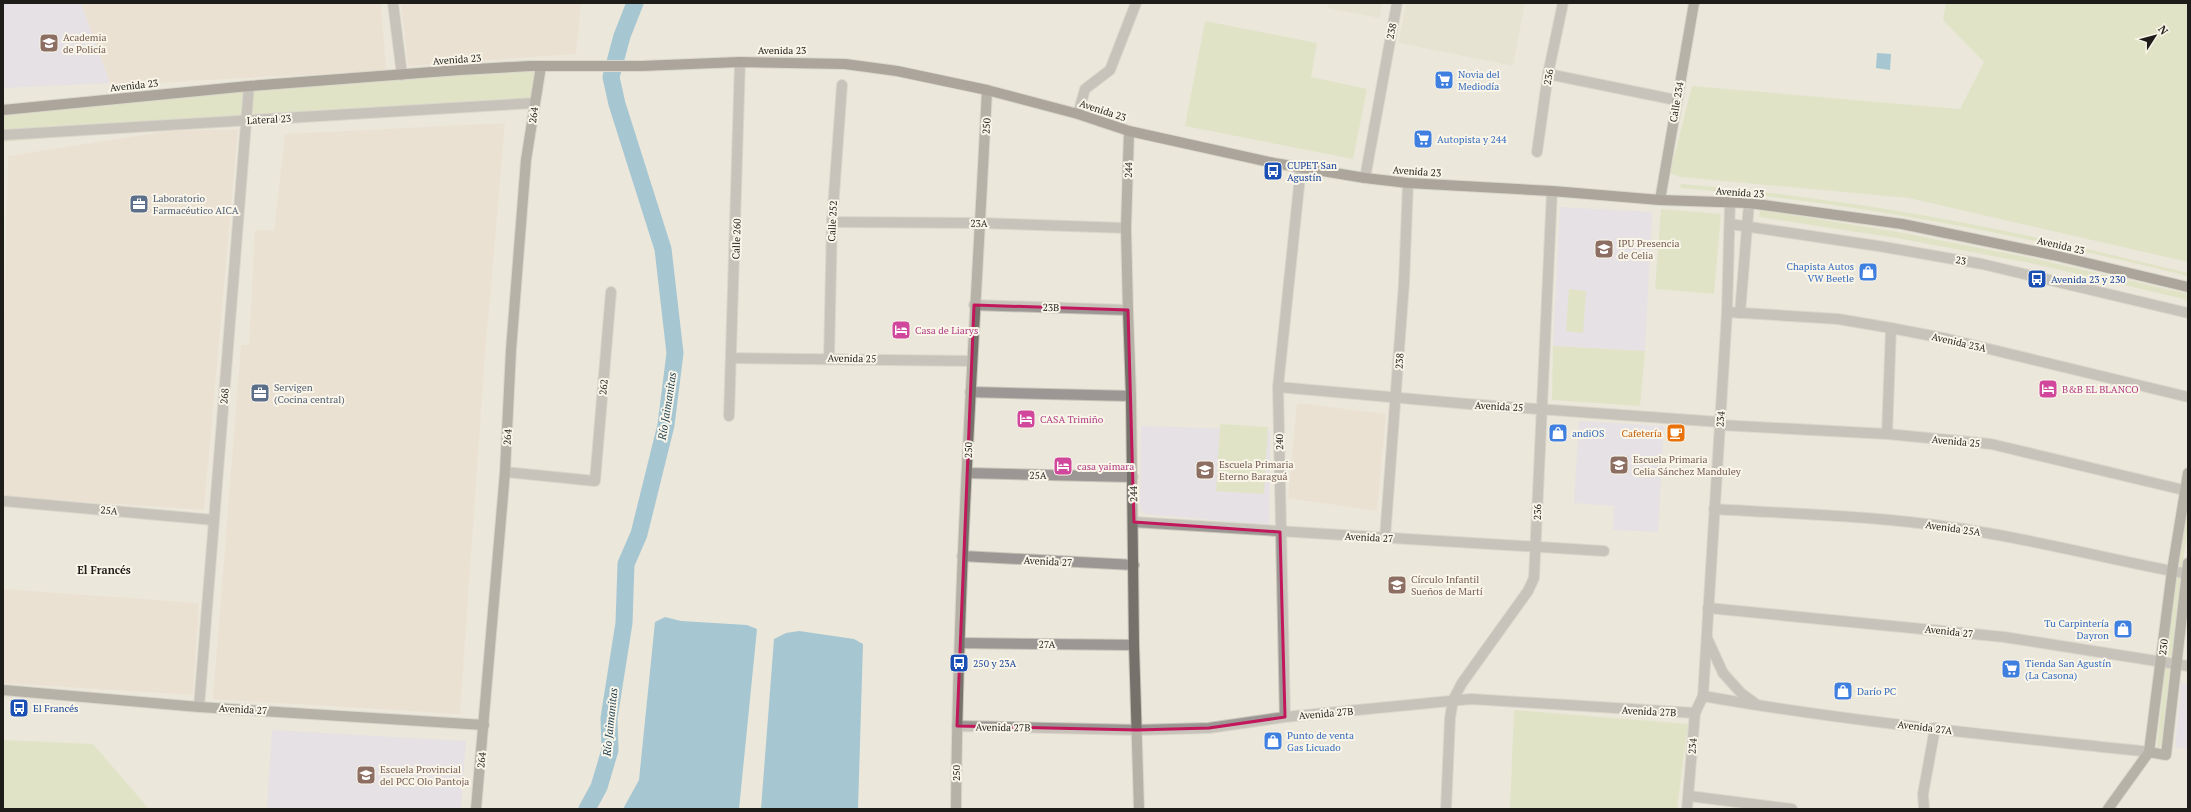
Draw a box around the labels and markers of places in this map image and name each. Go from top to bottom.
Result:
place label: Academia de Policía [63,31,106,56]
school or university icon: Academia de Policía [38,32,60,54]
place label: Novia del Mediodía [1458,68,1500,93]
supermarket icon: Novia del Mediodía [1433,69,1455,91]
supermarket icon: Autopista y 244 [1412,128,1434,150]
place label: Autopista y 244 [1437,133,1507,146]
place label: CUPET San Agustín [1287,159,1337,184]
bus stop icon: CUPET San Agustín [1262,160,1284,182]
place label: Laboratorio Farmacéutico AICA [153,192,239,217]
office icon: Laboratorio Farmacéutico AICA [128,193,150,215]
place label: IPU Presencia de Celia [1618,237,1679,262]
school or university icon: IPU Presencia de Celia [1593,238,1615,260]
place label: Chapista Autos VW Beetle [1787,260,1854,285]
shop icon: Chapista Autos VW Beetle [1857,261,1879,283]
bus stop icon: Avenida 23 y 230 [2026,268,2048,290]
place label: Avenida 23 y 230 [2051,273,2126,286]
hotel icon: Casa de Liarys [890,319,912,341]
place label: Casa de Liarys [915,324,978,337]
hotel icon: B&B EL BLANCO [2037,378,2059,400]
place label: Servigen (Cocina central) [274,381,345,406]
office icon: Servigen (Cocina central) [249,382,271,404]
place label: B&B EL BLANCO [2062,383,2139,396]
hotel icon: CASA Trimiño [1015,408,1037,430]
place label: CASA Trimiño [1040,413,1104,426]
shop icon: andiOS [1547,422,1569,444]
cafe icon: Cafetería [1665,422,1687,444]
place label: andiOS [1572,427,1604,440]
place label: Cafetería [1622,427,1662,440]
place label: Escuela Primaria Celia Sánchez Manduley [1633,453,1742,478]
school or university icon: Escuela Primaria Celia Sánchez Manduley [1608,454,1630,476]
hotel icon: casa yaimara [1052,455,1074,477]
place label: Escuela Primaria Eterno Baraguá [1219,458,1293,483]
school or university icon: Escuela Primaria Eterno Baraguá [1194,459,1216,481]
place label: casa yaimara [1077,460,1134,473]
place label: Círculo Infantil Sueños de Martí [1411,573,1483,598]
school or university icon: Círculo Infantil Sueños de Martí [1386,574,1408,596]
place label: Tu Carpintería Dayron [2044,617,2109,642]
shop icon: Tu Carpintería Dayron [2112,618,2134,640]
bus stop icon: 250 y 23A [948,652,970,674]
place label: 250 y 23A [973,657,1017,670]
place label: Tienda San Agustín (La Casona) [2025,657,2111,682]
supermarket icon: Tienda San Agustín (La Casona) [2000,658,2022,680]
shop icon: Darío PC [1832,680,1854,702]
place label: Darío PC [1857,685,1896,698]
bus stop icon: El Francés [8,697,30,719]
place label: El Francés [33,702,78,715]
place label: Punto de venta Gas Licuado [1287,729,1354,754]
shop icon: Punto de venta Gas Licuado [1262,730,1284,752]
place label: Escuela Provincial del PCC Olo Pantoja [380,763,469,788]
school or university icon: Escuela Provincial del PCC Olo Pantoja [355,764,377,786]

